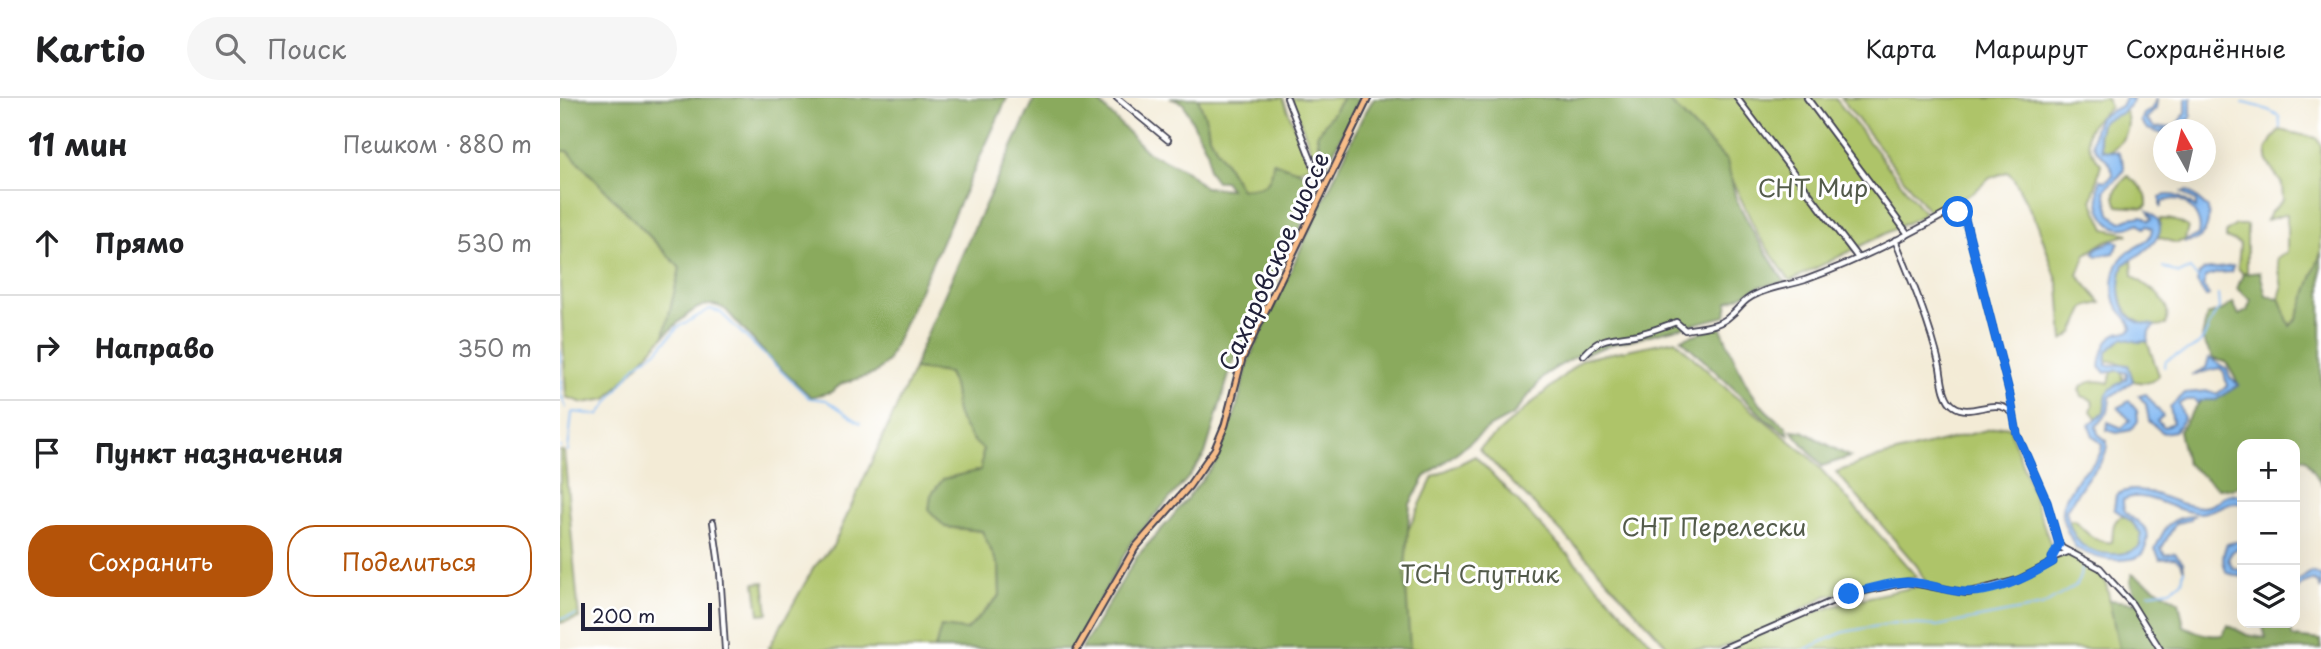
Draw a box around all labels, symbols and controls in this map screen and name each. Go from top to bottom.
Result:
search box [187,17,677,80]
text: Kartio [35,23,145,73]
icon: search [211,29,249,67]
text: Поиск [267,29,346,68]
text: Карта [1865,30,1936,66]
text: Маршрут [1974,30,2088,66]
text: Сохранённые [2126,30,2286,66]
north arrow [2153,119,2216,182]
text: 11 мин [28,121,128,166]
text: Пешком · 880 m [343,126,532,161]
street label: Сахаровское шоссе [1208,146,1338,376]
park label: СНТ Мир [1758,169,1868,205]
route start [1942,196,1973,227]
text: Прямо [95,223,184,262]
icon: ahead [28,224,66,262]
text: 530 m [456,225,532,260]
text: Направо [95,328,214,367]
icon: right [28,329,66,367]
text: 350 m [457,330,532,365]
text: Пункт назначения [95,433,343,472]
icon: arrive [28,434,66,472]
map controls [2237,439,2300,628]
button: + [2237,439,2300,502]
button: − [2237,502,2300,565]
park label: СНТ Перелески [1622,508,1807,544]
button: Сохранить [28,525,273,597]
button: Поделиться [287,525,532,597]
park label: ТСН Спутник [1401,555,1560,591]
button: layers [2237,565,2300,628]
route end [1833,578,1864,609]
scale bar [581,600,712,632]
text: 200 m [592,601,655,629]

